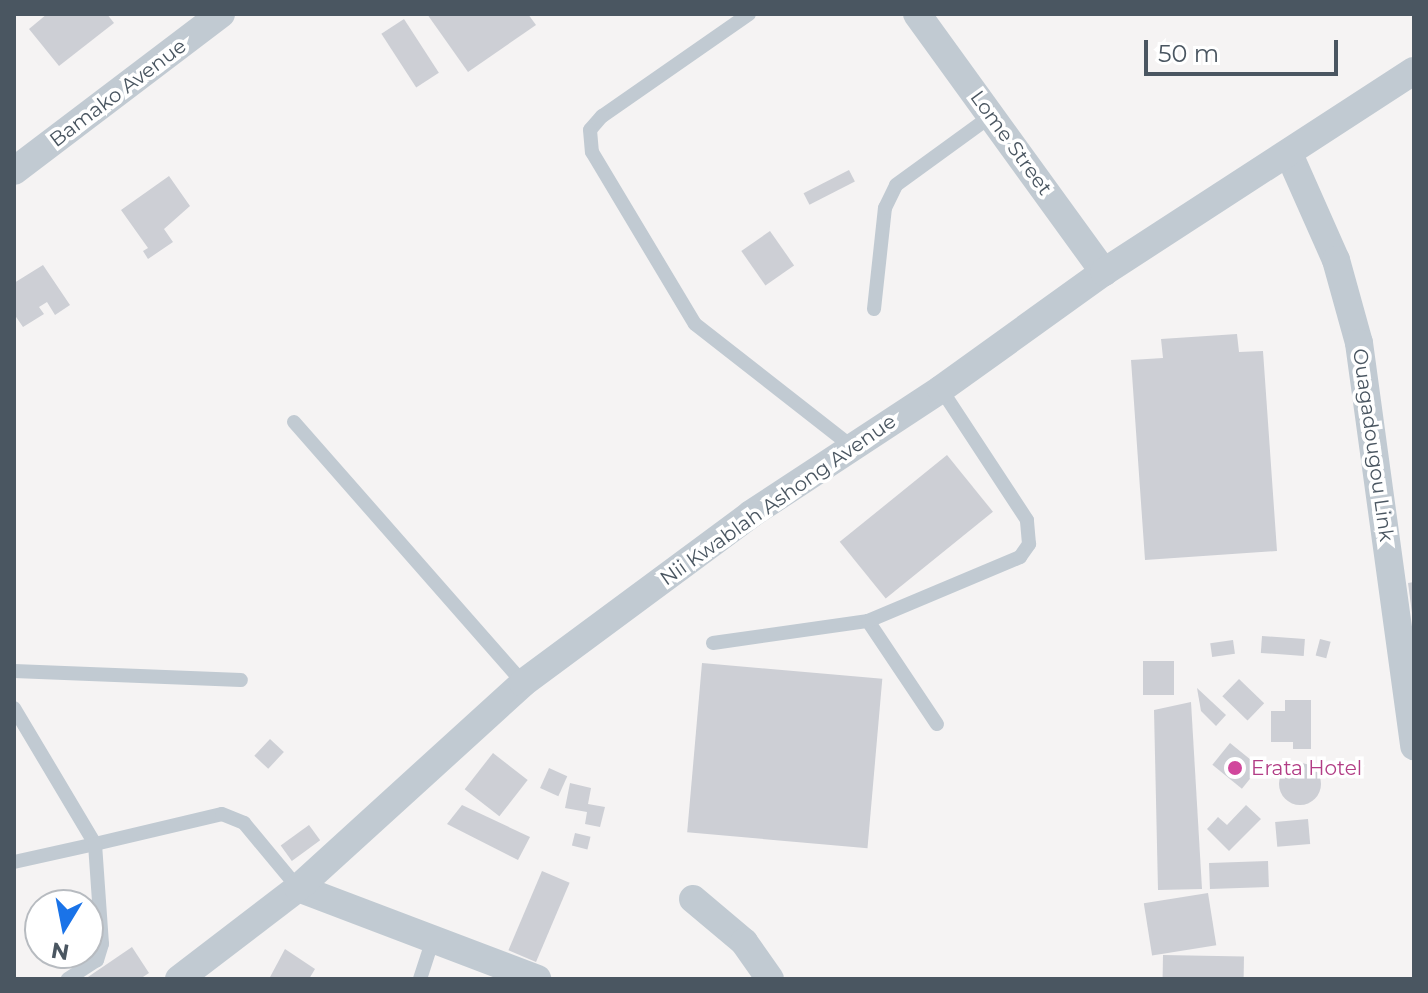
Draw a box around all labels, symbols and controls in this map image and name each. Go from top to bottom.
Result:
scale bar [1148,24,1342,74]
street label: Bamako Avenue [45,34,191,152]
text: 50 m [1158,39,1219,68]
street label: Lome Street [965,86,1057,200]
street label: Ouagadougou Link [1348,347,1398,543]
street label: Nii Kwablah Ashong Avenue [656,409,900,591]
place label: Erata Hotel [1251,756,1362,780]
marker: Erata Hotel [1226,759,1244,777]
north arrow [24,889,104,969]
text: N [49,936,71,966]

